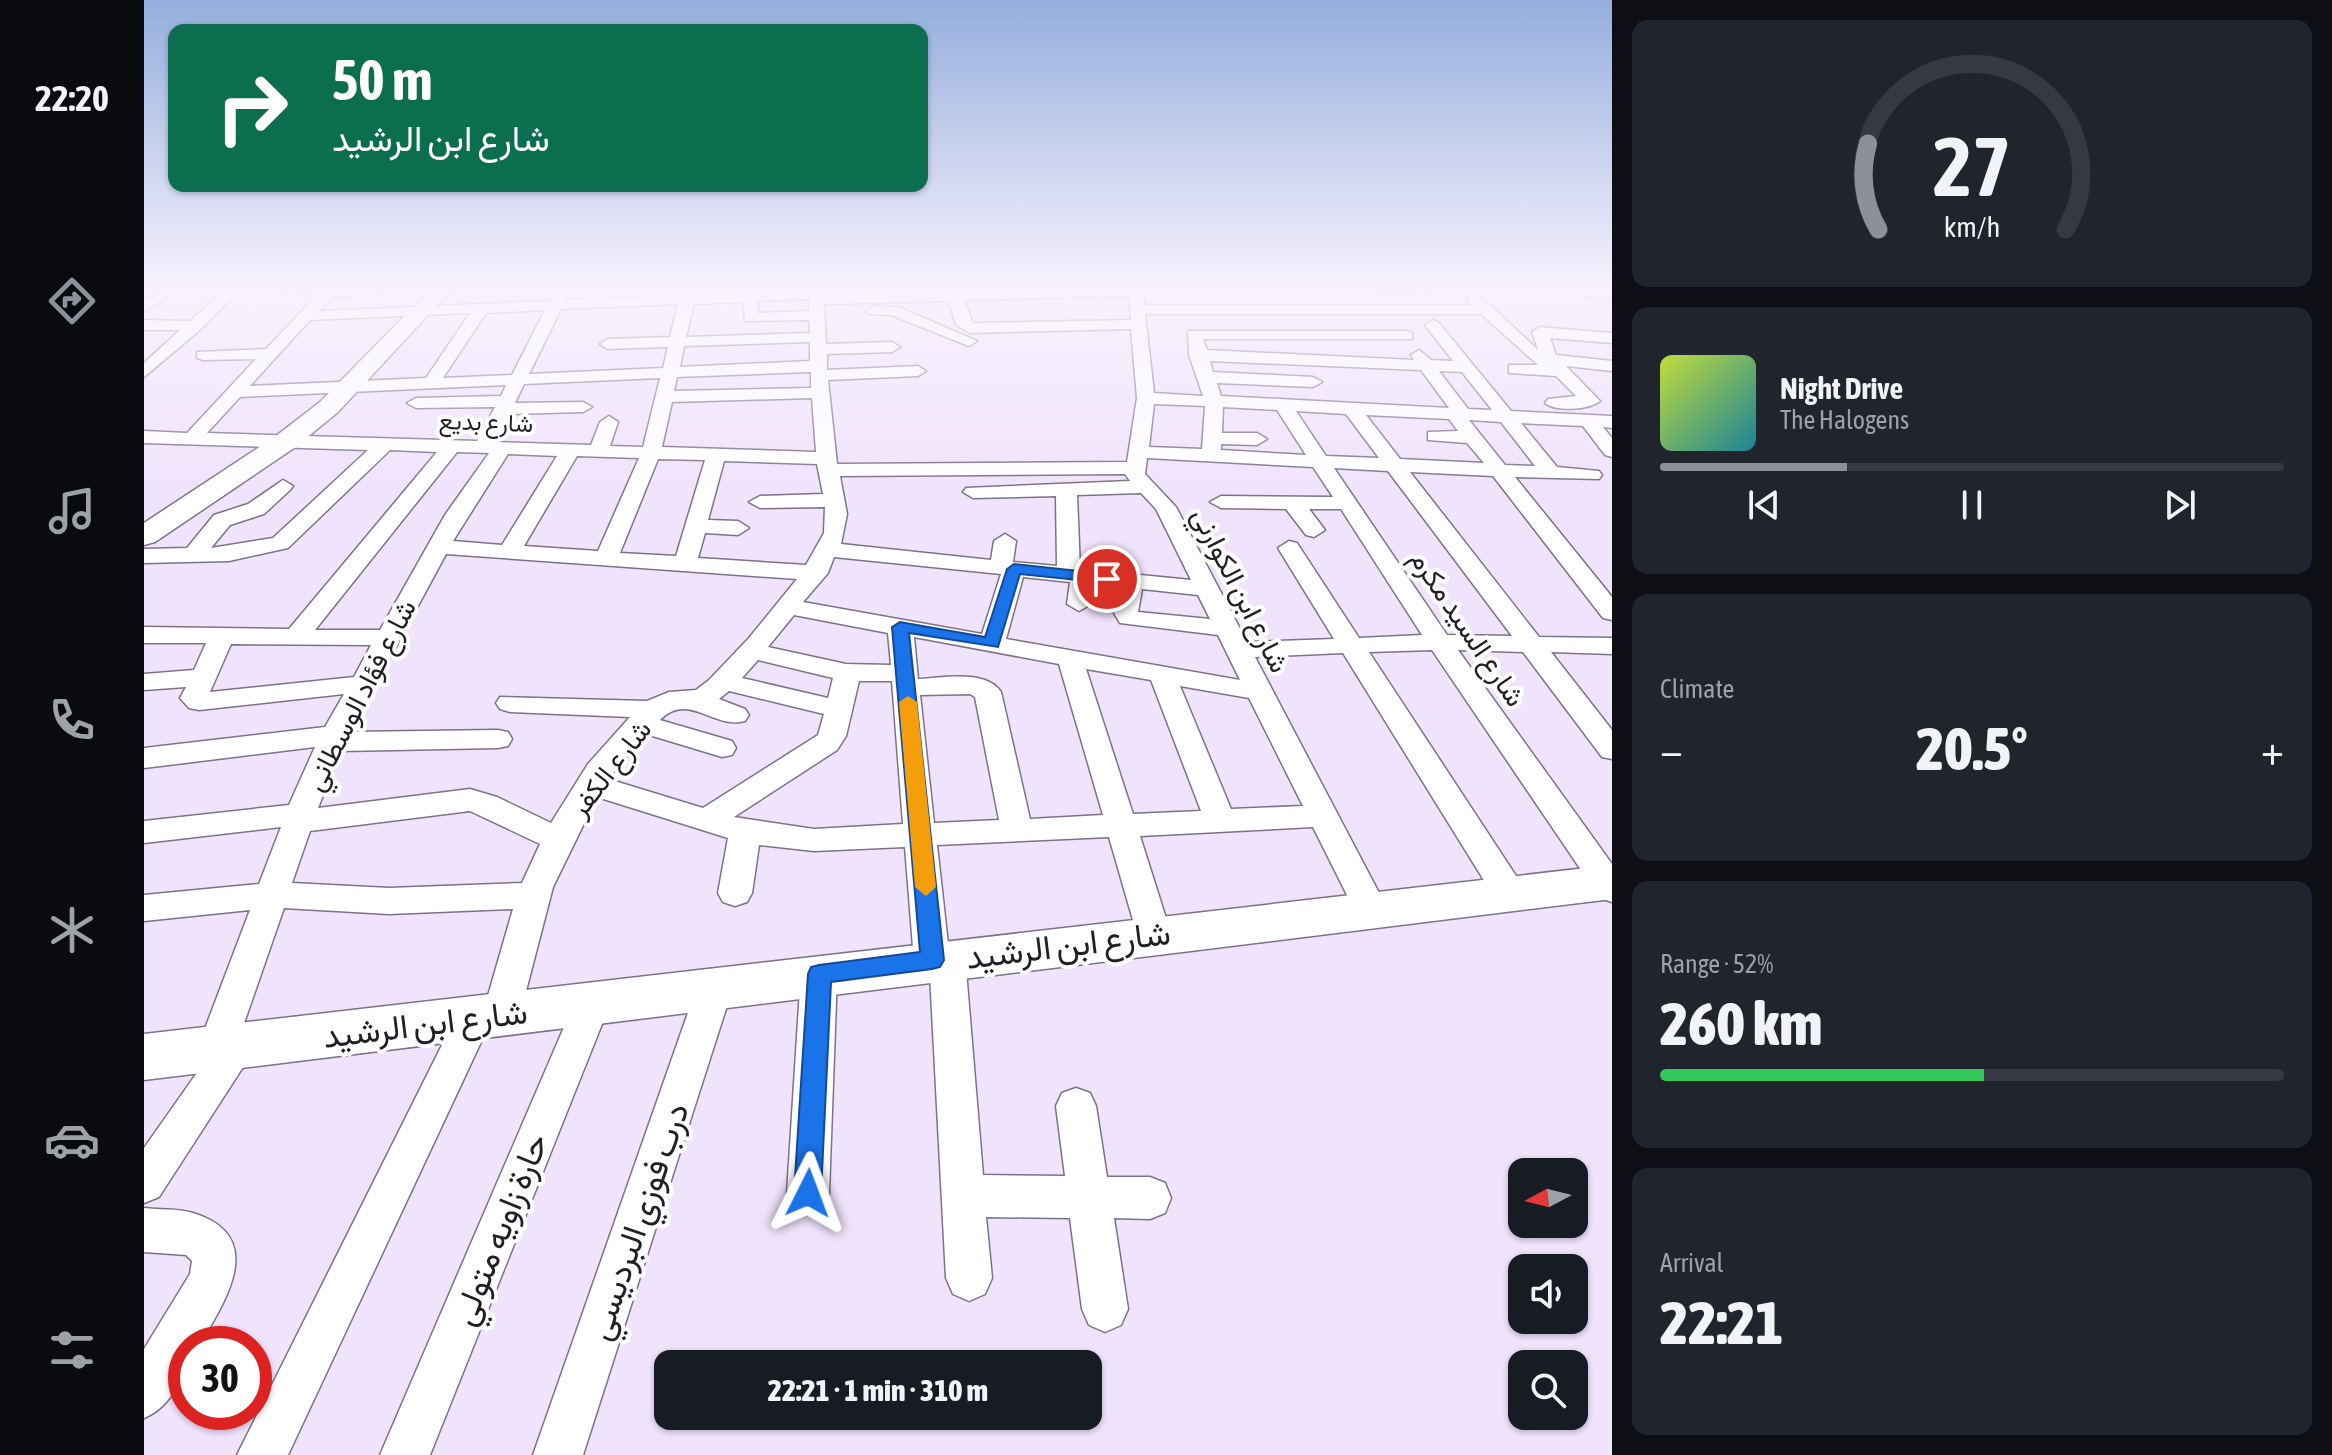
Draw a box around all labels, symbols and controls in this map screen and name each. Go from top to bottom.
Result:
text: 50 m [332,48,433,112]
icon: right [200,56,304,160]
text: 22:20 [35,77,109,119]
text: شارع ابن الرشيد [332,117,550,159]
text: 27 [1933,117,2011,213]
text: km/h [1944,210,2000,243]
icon: directions [44,273,100,329]
text: Night Drive [1780,371,1903,405]
text: The Halogens [1780,405,1909,435]
street label: شارع بديع [438,407,534,441]
icon: music [44,483,100,539]
icon: previous [1742,483,1786,527]
icon: pause [1950,483,1994,527]
icon: next [2158,483,2202,527]
street label: شارع ابن الكوارني [1180,502,1296,681]
street label: شارع السيد مكرم [1401,544,1532,714]
pin [1073,545,1141,613]
icon: arrive [1085,557,1129,601]
street label: شارع فؤاد الوسطاني [298,594,428,799]
text: Climate [1660,674,1734,704]
icon: phone [44,692,100,748]
street label: شارع الكفر [562,713,660,825]
text: 20.5° [1916,714,2028,783]
text: − [1660,724,1683,774]
text: + [2261,724,2284,774]
icon: climate [44,902,100,958]
street label: شارع ابن الرشيد [964,912,1173,980]
text: Range · 52% [1660,949,1773,979]
text: 260 km [1660,989,1822,1058]
street label: شارع ابن الرشيد [321,991,530,1059]
street label: درب فوزي البرديسي [578,1097,704,1348]
icon: car [44,1112,100,1168]
street label: حارة زاويه متولي [443,1127,564,1334]
position arrow [766,1151,850,1235]
north arrow [1508,1158,1588,1238]
map controls [1508,1158,1588,1430]
text: Arrival [1660,1248,1724,1278]
button: sound [1508,1254,1588,1334]
text: 22:21 [1660,1288,1783,1357]
icon: filters [44,1322,100,1378]
speed limit sign: 30 [168,1326,272,1430]
button: search [1508,1350,1588,1430]
text: 22:21 · 1 min · 310 m [768,1373,988,1407]

